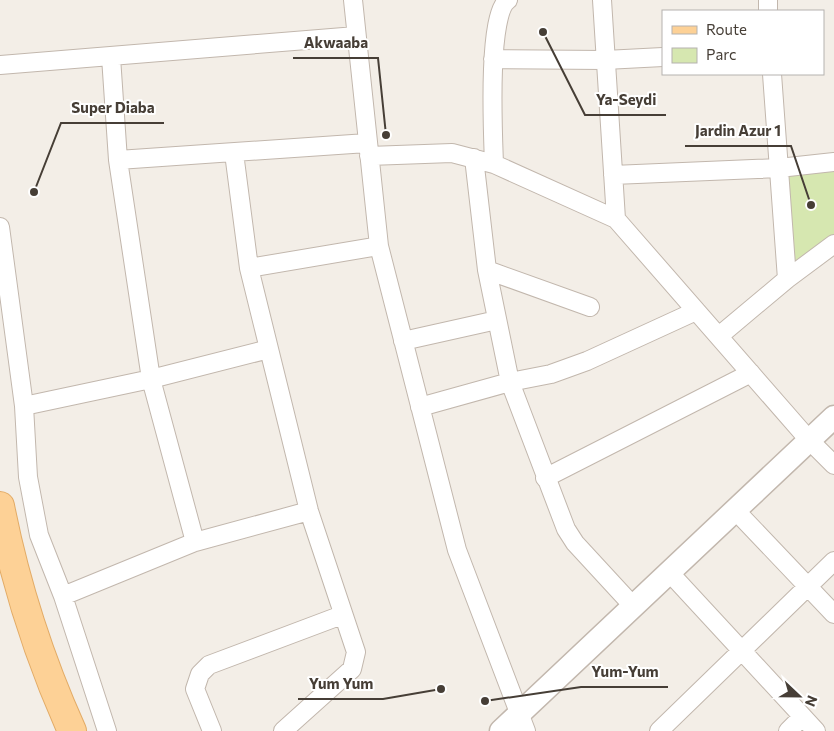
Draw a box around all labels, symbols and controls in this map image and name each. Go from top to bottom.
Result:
legend [662,10,824,75]
text: Route [706,20,747,38]
callout: Akwaaba [293,28,378,58]
text: Akwaaba [304,33,368,51]
text: Parc [706,45,736,63]
callout: Ya-Seydi [585,85,666,115]
text: Ya-Seydi [596,90,656,108]
callout: Super Diaba [61,93,164,123]
text: Super Diaba [71,98,155,116]
callout: Jardin Azur 1 [685,116,791,146]
text: Jardin Azur 1 [695,121,781,139]
callout: Yum-Yum [581,657,668,687]
text: Yum-Yum [591,662,659,680]
callout: Yum Yum [298,669,383,699]
north arrow [774,671,824,721]
text: Yum Yum [309,674,373,692]
text: N [802,693,821,709]

